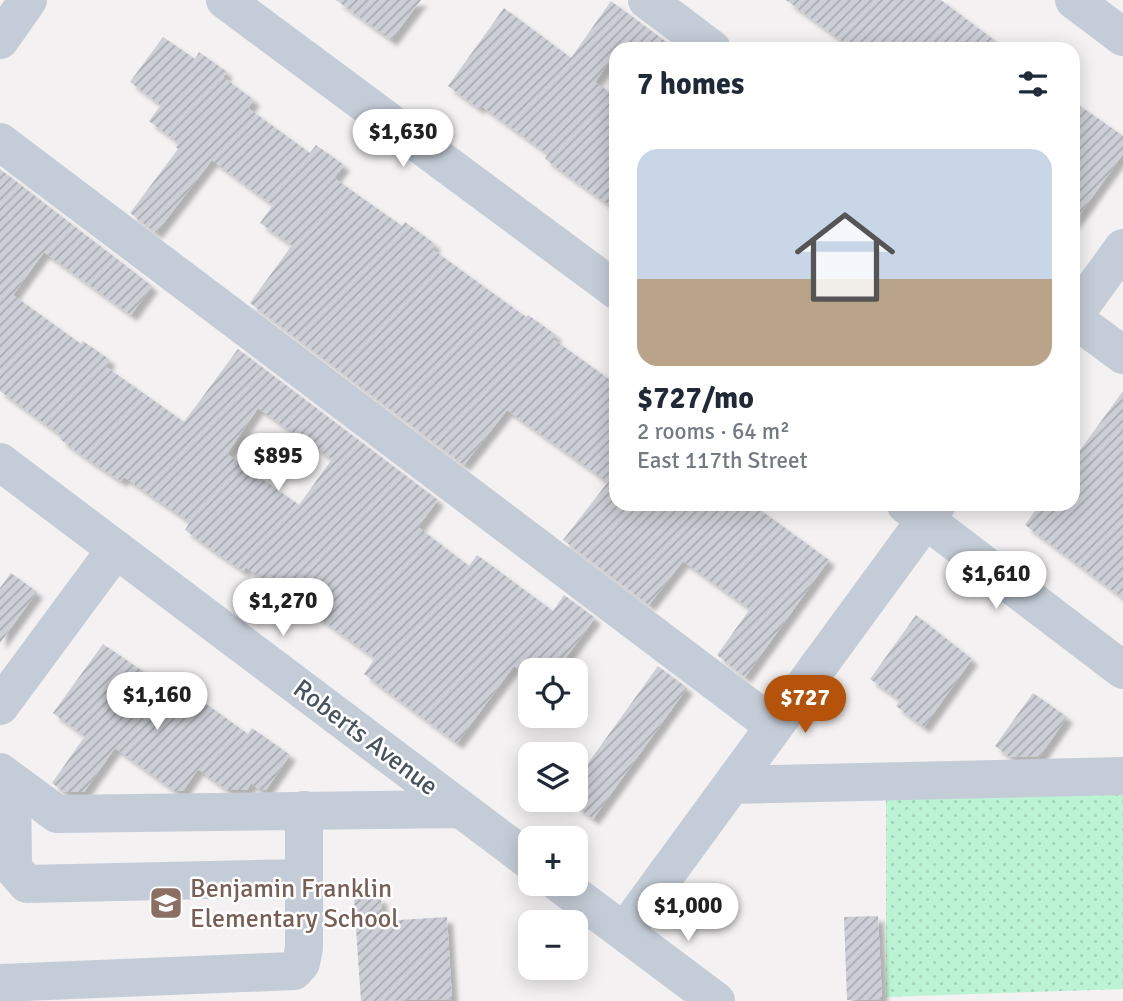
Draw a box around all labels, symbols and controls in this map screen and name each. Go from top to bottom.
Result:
icon: filters [1014,65,1052,103]
text: 7 homes [637,66,744,103]
pin: $1,630 [346,110,460,169]
text: $1,630 [369,117,437,146]
icon: home [782,194,908,320]
text: $727/mo [637,380,754,417]
text: 2 rooms · 64 m² [637,417,790,446]
pin: $895 [237,434,319,493]
text: $895 [253,441,303,470]
text: East 117th Street [637,446,808,475]
pin: $1,610 [939,552,1053,611]
text: $1,610 [962,559,1030,588]
pin: $1,270 [226,578,340,638]
text: $1,270 [249,586,317,615]
map controls [518,658,588,980]
button: locate [518,658,588,728]
pin: $1,160 [100,672,214,732]
street label: Roberts Avenue [287,673,444,803]
pin: $727 [764,676,846,735]
text: $1,160 [123,680,191,709]
text: $727 [780,683,830,712]
button: layers [518,742,588,812]
button: + [518,826,588,896]
place label: Benjamin Franklin Elementary School [190,873,399,935]
school or university icon: Benjamin Franklin Elementary School [147,884,185,922]
pin: $1,000 [631,884,745,943]
text: $1,000 [654,891,722,920]
button: − [518,910,588,980]

